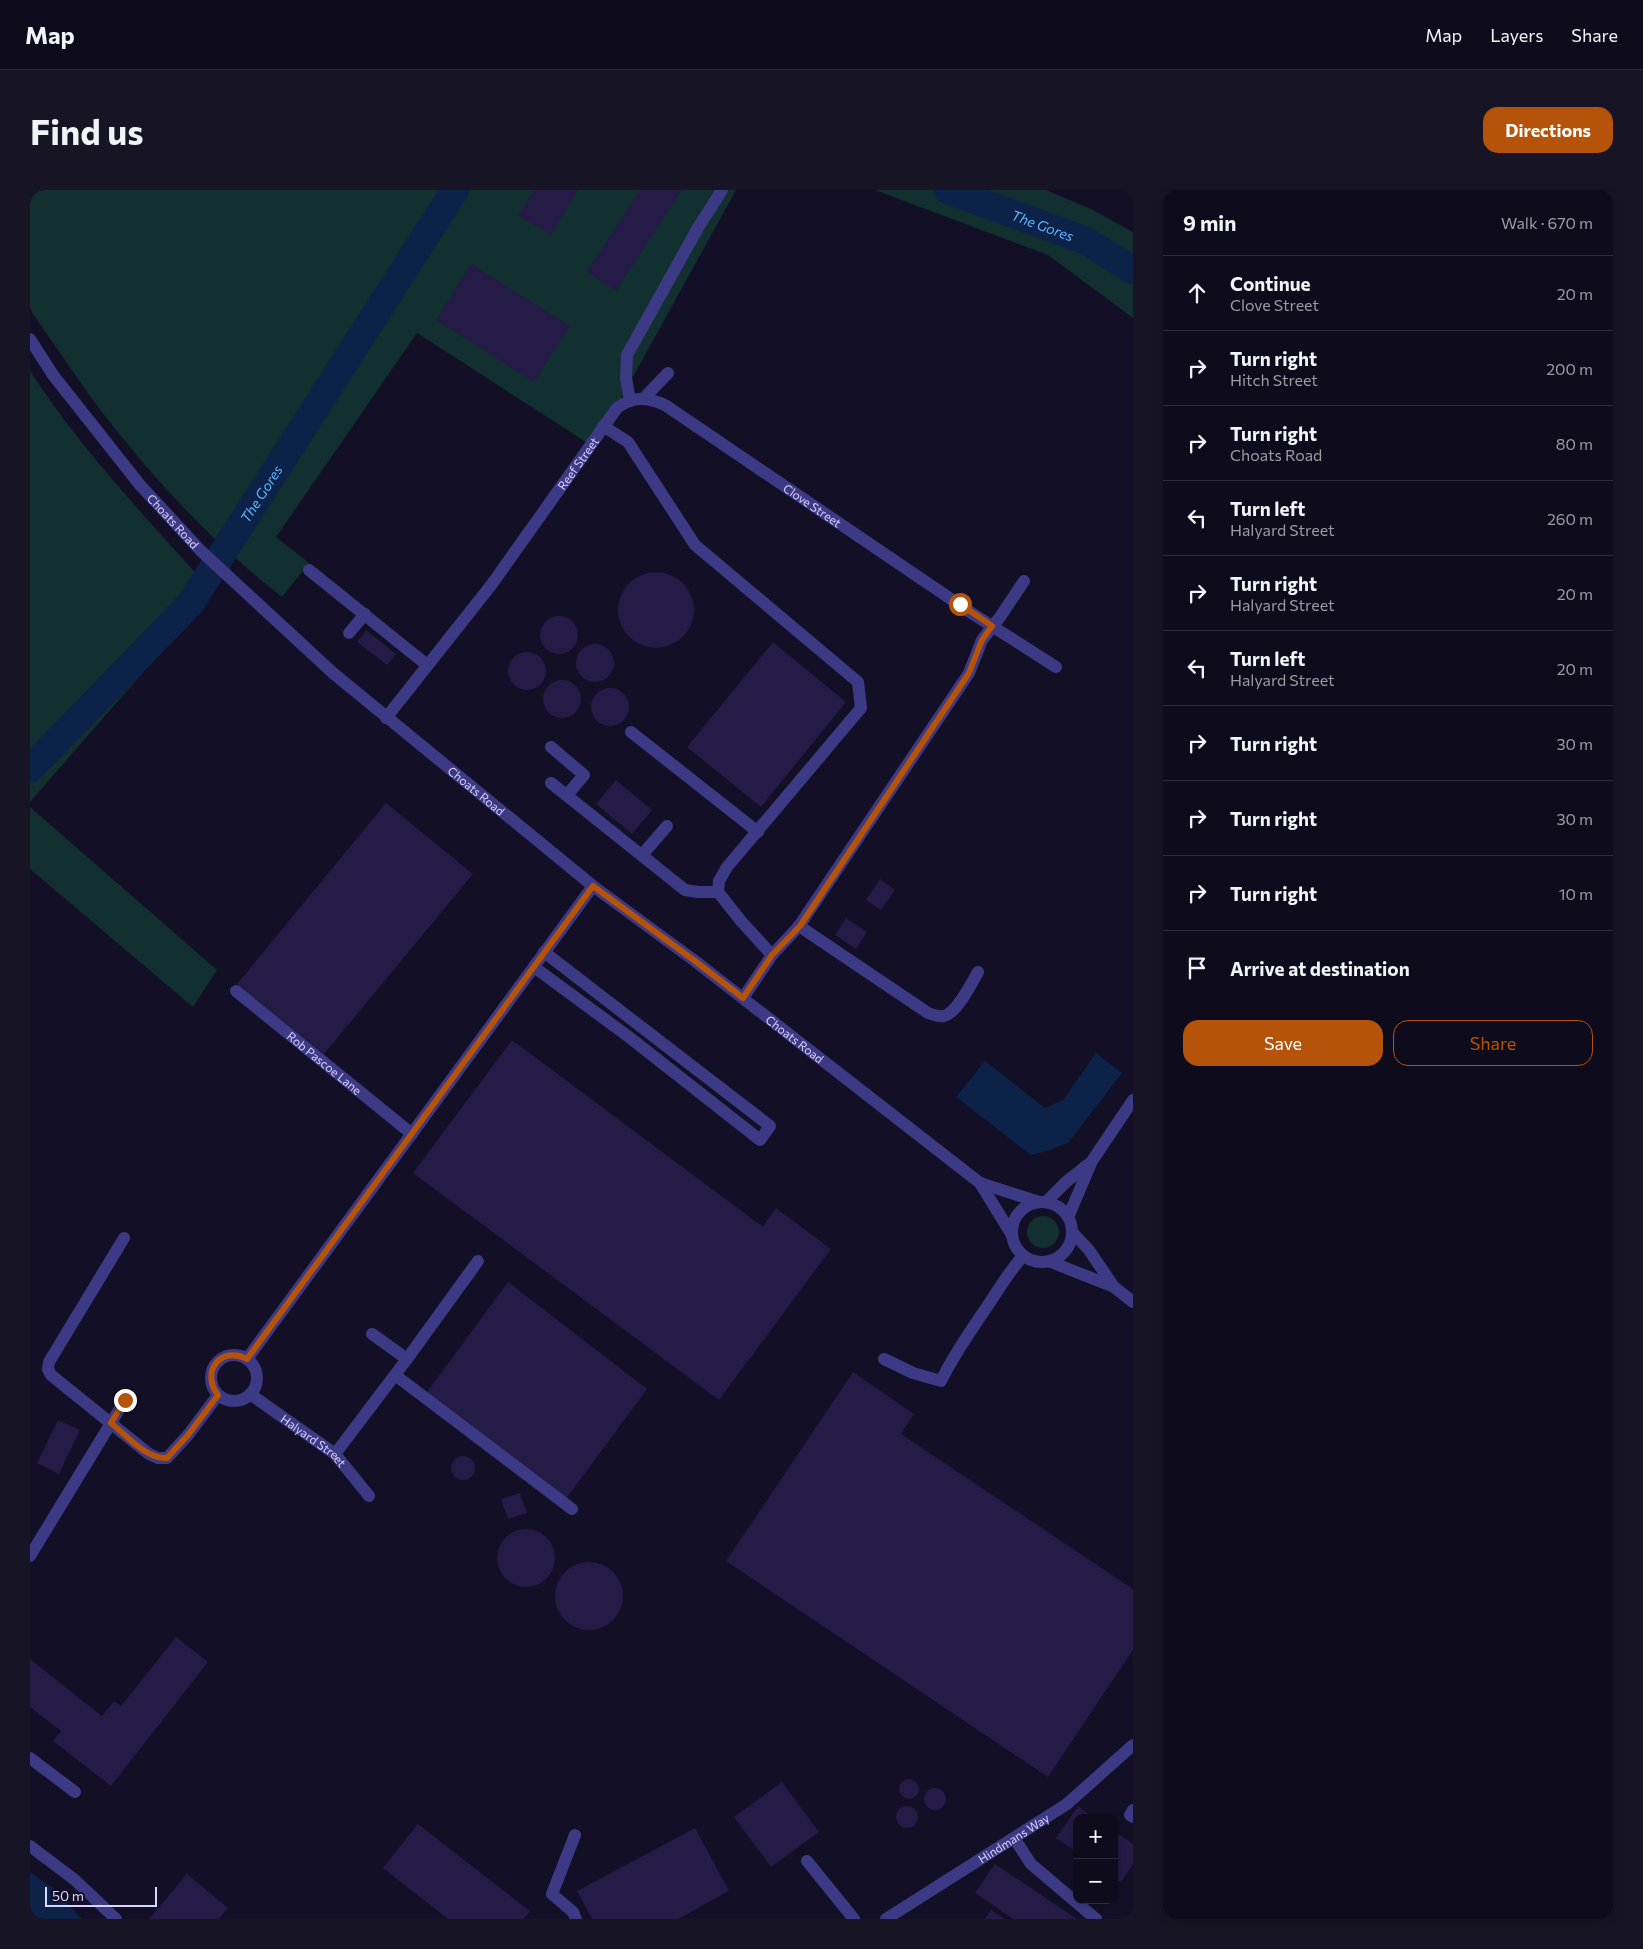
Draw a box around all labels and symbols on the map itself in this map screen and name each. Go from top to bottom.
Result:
water label: The Gores [1009,206,1076,244]
street label: Reef Street [554,434,601,492]
water label: The Gores [236,462,285,525]
street label: Clove Street [781,481,844,530]
street label: Choats Road [145,491,202,551]
route start [949,593,972,616]
street label: Choats Road [445,763,508,818]
street label: Choats Road [763,1012,827,1066]
street label: Rob Pascoe Lane [284,1029,364,1097]
route end [114,1389,137,1412]
street label: Halyard Street [278,1411,349,1470]
street label: Hindmans Way [975,1810,1052,1866]
scale bar [45,1884,158,1907]

